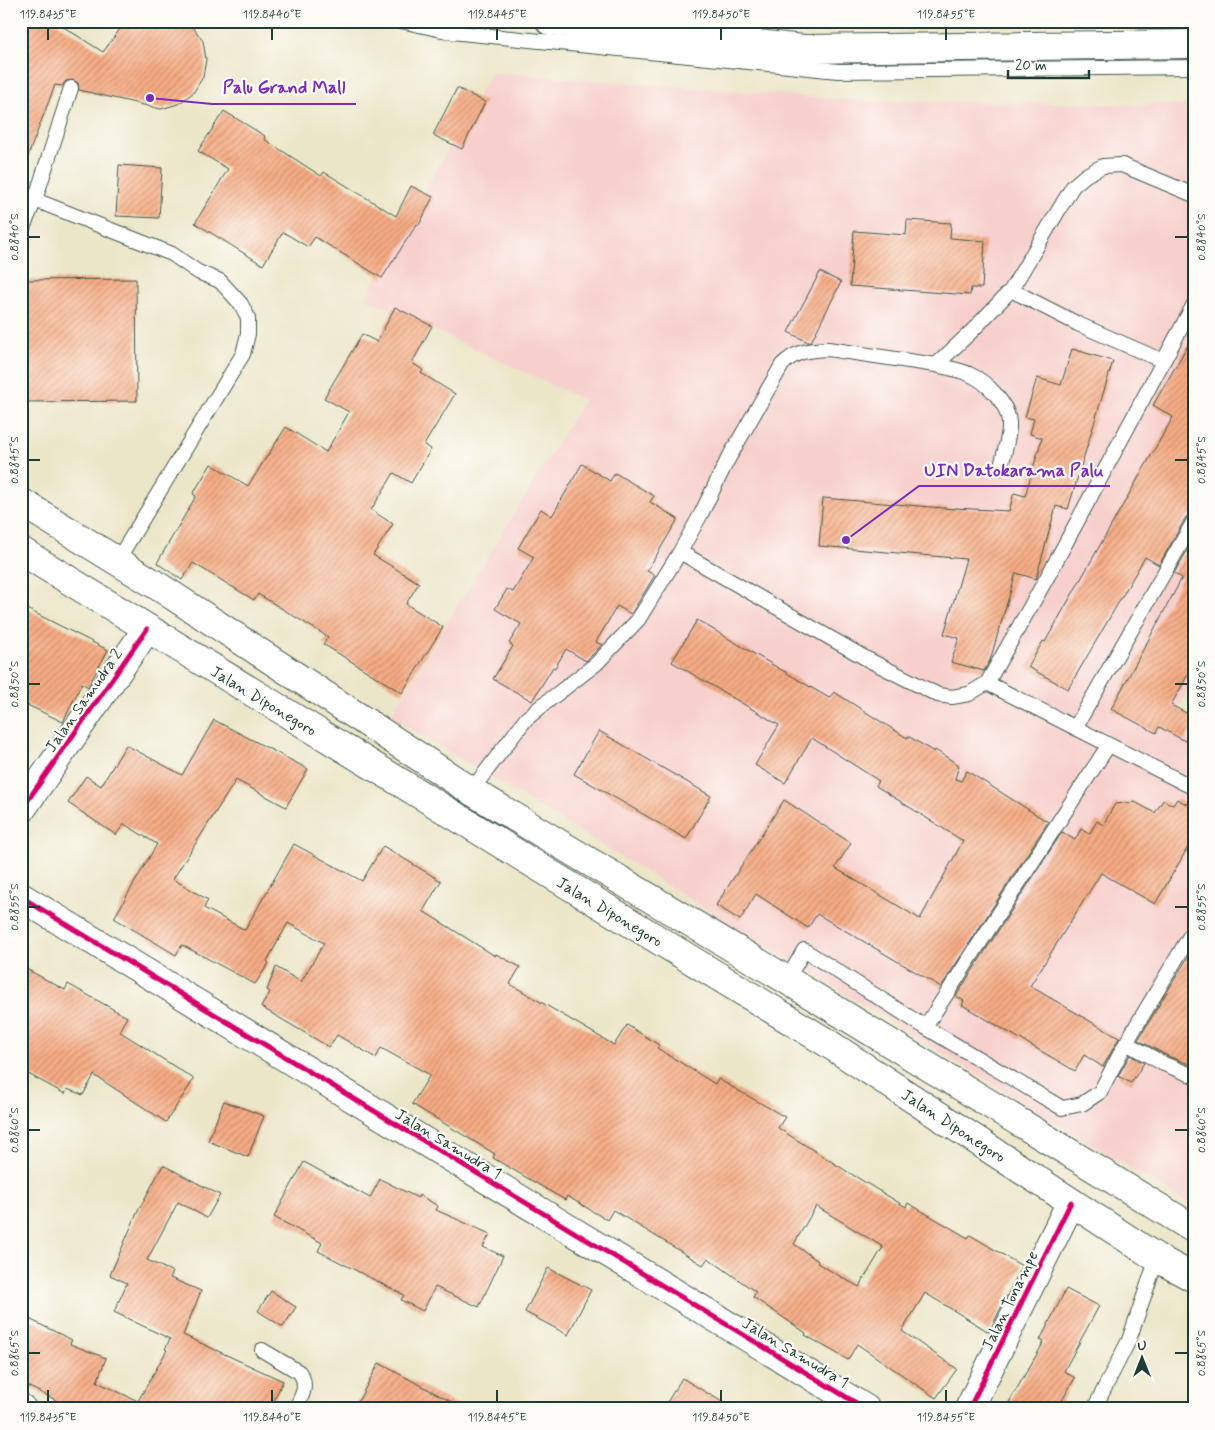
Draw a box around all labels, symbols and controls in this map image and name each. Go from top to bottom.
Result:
text: 119.8435°E [20,7,76,23]
text: 119.8440°E [243,7,301,23]
text: 119.8445°E [467,7,527,23]
text: 119.8450°E [692,7,750,23]
text: 119.8455°E [917,7,975,23]
scale bar [1008,48,1089,80]
text: 20 m [1015,56,1047,76]
callout: Palu Grand Mall [212,71,356,104]
text: Palu Grand Mall [223,76,346,100]
text: 0.8840°S [7,213,23,261]
text: 0.8840°S [1194,213,1210,261]
text: 0.8845°S [7,436,23,484]
text: 0.8845°S [1194,436,1210,484]
callout: UIN Datokarama Palu [919,453,1110,486]
text: UIN Datokarama Palu [924,459,1104,483]
street label: Jalan Samudra 2 [41,645,128,757]
text: 0.8850°S [7,660,23,707]
text: 0.8850°S [1194,660,1210,707]
street label: Jalan Diponegoro [206,661,320,741]
street label: Jalan Diponegoro [552,872,666,952]
text: 0.8855°S [7,883,23,931]
text: 0.8855°S [1194,883,1210,931]
street label: Jalan Diponegoro [897,1085,1009,1168]
street label: Jalan Samudra 1 [391,1104,505,1184]
text: 0.8860°S [7,1107,23,1153]
text: 0.8860°S [1194,1107,1210,1153]
street label: Jalan Tonampe [977,1248,1043,1354]
street label: Jalan Samudra 1 [738,1313,852,1393]
text: 0.8865°S [7,1329,23,1376]
text: 0.8865°S [1194,1329,1210,1376]
north arrow [1118,1332,1168,1382]
text: U [1137,1337,1147,1355]
text: 119.8435°E [20,1410,76,1426]
text: 119.8440°E [243,1410,301,1426]
text: 119.8445°E [467,1410,527,1426]
text: 119.8450°E [692,1410,750,1426]
text: 119.8455°E [917,1410,975,1426]

